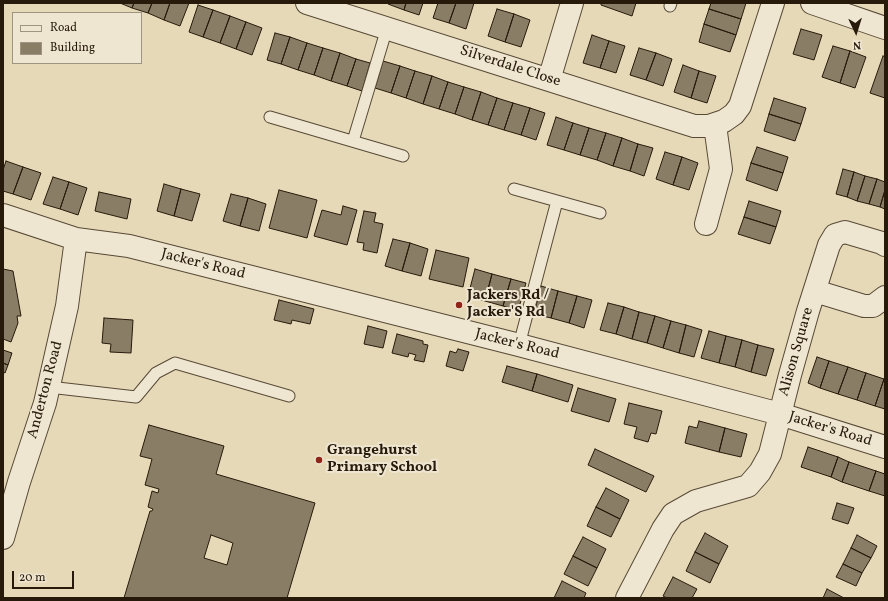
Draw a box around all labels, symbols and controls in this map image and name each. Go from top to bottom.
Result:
legend [12,12,142,64]
north arrow [836,12,876,52]
text: Road [50,20,77,36]
text: N [852,37,861,52]
text: Building [50,40,95,56]
street label: Silverdale Close [457,42,563,92]
street label: Jacker's Road [159,246,247,284]
place label: Jackers Rd / Jacker'S Rd [467,287,549,322]
marker: Jackers Rd / Jacker'S Rd [454,300,464,310]
street label: Alison Square [776,305,818,399]
street label: Jacker's Road [473,326,561,364]
street label: Anderton Road [24,339,68,441]
street label: Jacker's Road [786,409,874,451]
place label: Grangehurst Primary School [327,442,437,477]
marker: Grangehurst Primary School [314,455,324,465]
scale bar [14,563,76,589]
text: 20 m [19,570,46,586]

